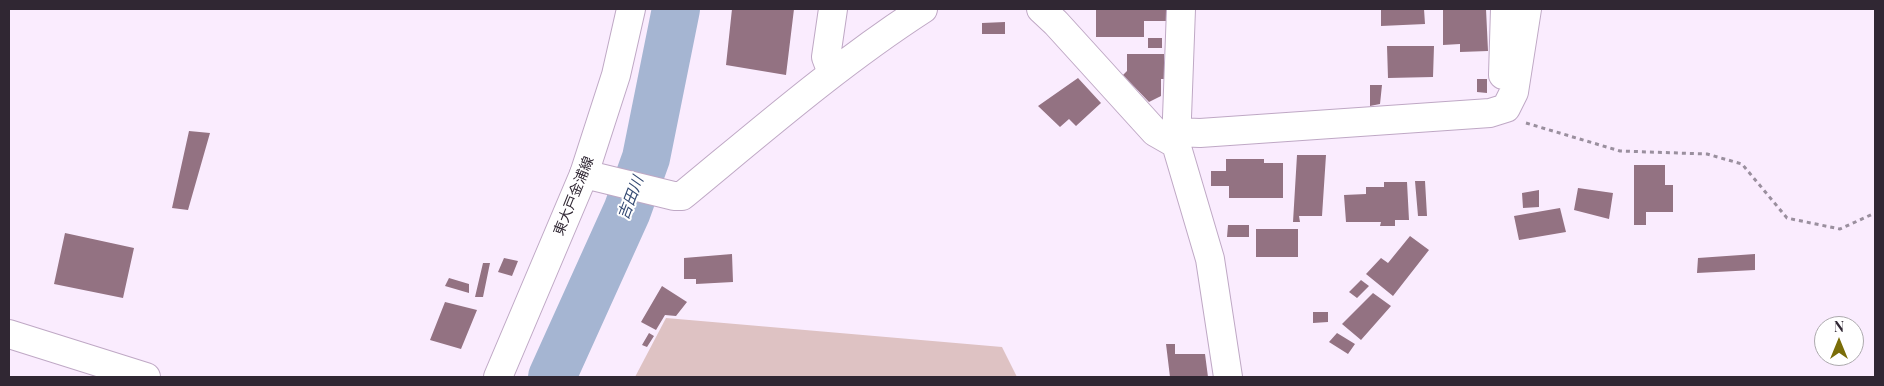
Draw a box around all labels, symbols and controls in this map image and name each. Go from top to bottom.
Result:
street label: 東大戸金浦線 [550,154,598,238]
water label: 吉田川 [615,174,647,222]
north arrow [1814,316,1864,366]
text: N [1834,317,1844,336]

